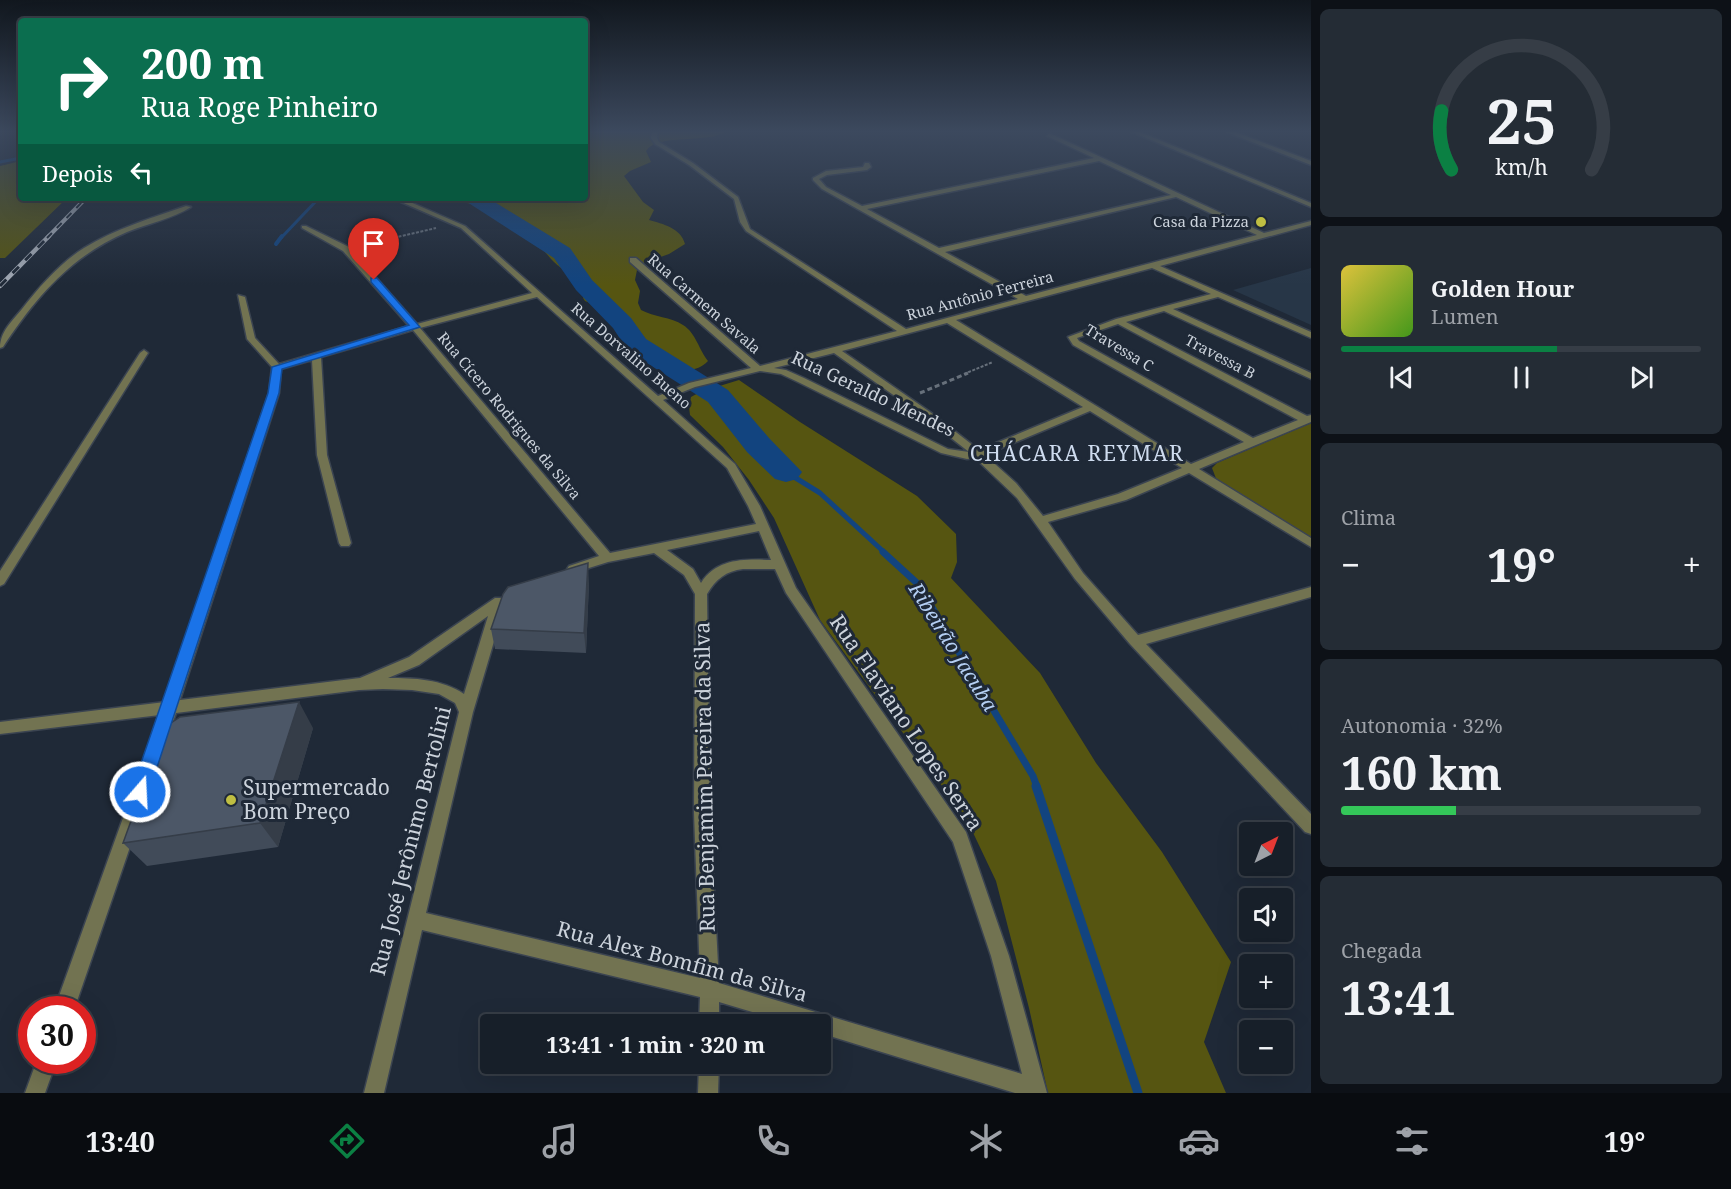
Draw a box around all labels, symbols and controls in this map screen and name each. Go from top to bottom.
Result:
text: 200 m [141,34,265,91]
icon: right [42,42,120,120]
text: 25 [1486,77,1556,162]
text: Rua Roge Pinheiro [141,88,378,125]
text: km/h [1495,152,1548,181]
icon: left [125,156,158,189]
text: Depois [42,158,113,188]
place label: Casa da Pizza [1153,211,1249,231]
marker: Casa da Pizza [1254,215,1268,229]
pin [348,218,399,280]
icon: arrive [357,227,390,260]
street label: Rua Carmem Savala [644,249,765,358]
street label: Rua Antônio Ferreira [904,266,1055,324]
text: Golden Hour [1431,273,1574,303]
street label: Rua Dorvalino Bueno [567,298,696,413]
text: Lumen [1431,303,1499,330]
street label: Travessa C [1082,319,1157,375]
street label: Rua Cícero Rodrigues da Silva [434,327,586,503]
street label: Travessa B [1182,329,1259,383]
street label: Rua Geraldo Mendes [788,345,959,441]
icon: previous [1385,361,1418,394]
icon: pause [1505,361,1538,394]
icon: next [1625,361,1658,394]
district label: CHÁCARA REYMAR [970,439,1184,467]
text: Clima [1341,504,1396,531]
text: 19° [1487,534,1556,595]
text: − [1341,542,1360,587]
text: + [1683,542,1701,587]
water label: Ribeirão Jacuba [902,576,1004,717]
street label: Rua Flaviano Lopes Serra [824,609,990,836]
street label: Rua Benjamim Pereira da Silva [687,622,721,932]
street label: Rua José Jerônimo Bertolini [363,703,457,978]
text: Autonomia · 32% [1341,712,1503,739]
text: 160 km [1341,742,1502,803]
position arrow [108,760,172,824]
place label: Supermercado Bom Preço [243,773,390,825]
marker: Supermercado Bom Preço [224,793,238,807]
north arrow [1239,822,1293,876]
map controls [1239,822,1293,1074]
button: sound [1239,888,1293,942]
street label: Rua Alex Bomfim da Silva [554,914,811,1008]
text: Chegada [1341,937,1422,964]
button: + [1239,954,1293,1008]
text: 13:41 [1341,967,1456,1028]
speed limit sign: 30 [18,996,96,1074]
button: − [1239,1020,1293,1074]
text: 13:41 · 1 min · 320 m [546,1029,765,1059]
icon: directions [326,1120,368,1162]
icon: music [539,1120,581,1162]
icon: phone [752,1120,794,1162]
icon: climate [965,1120,1007,1162]
icon: car [1178,1120,1220,1162]
icon: filters [1391,1120,1433,1162]
text: 13:40 [86,1123,155,1160]
text: 19° [1604,1123,1645,1160]

